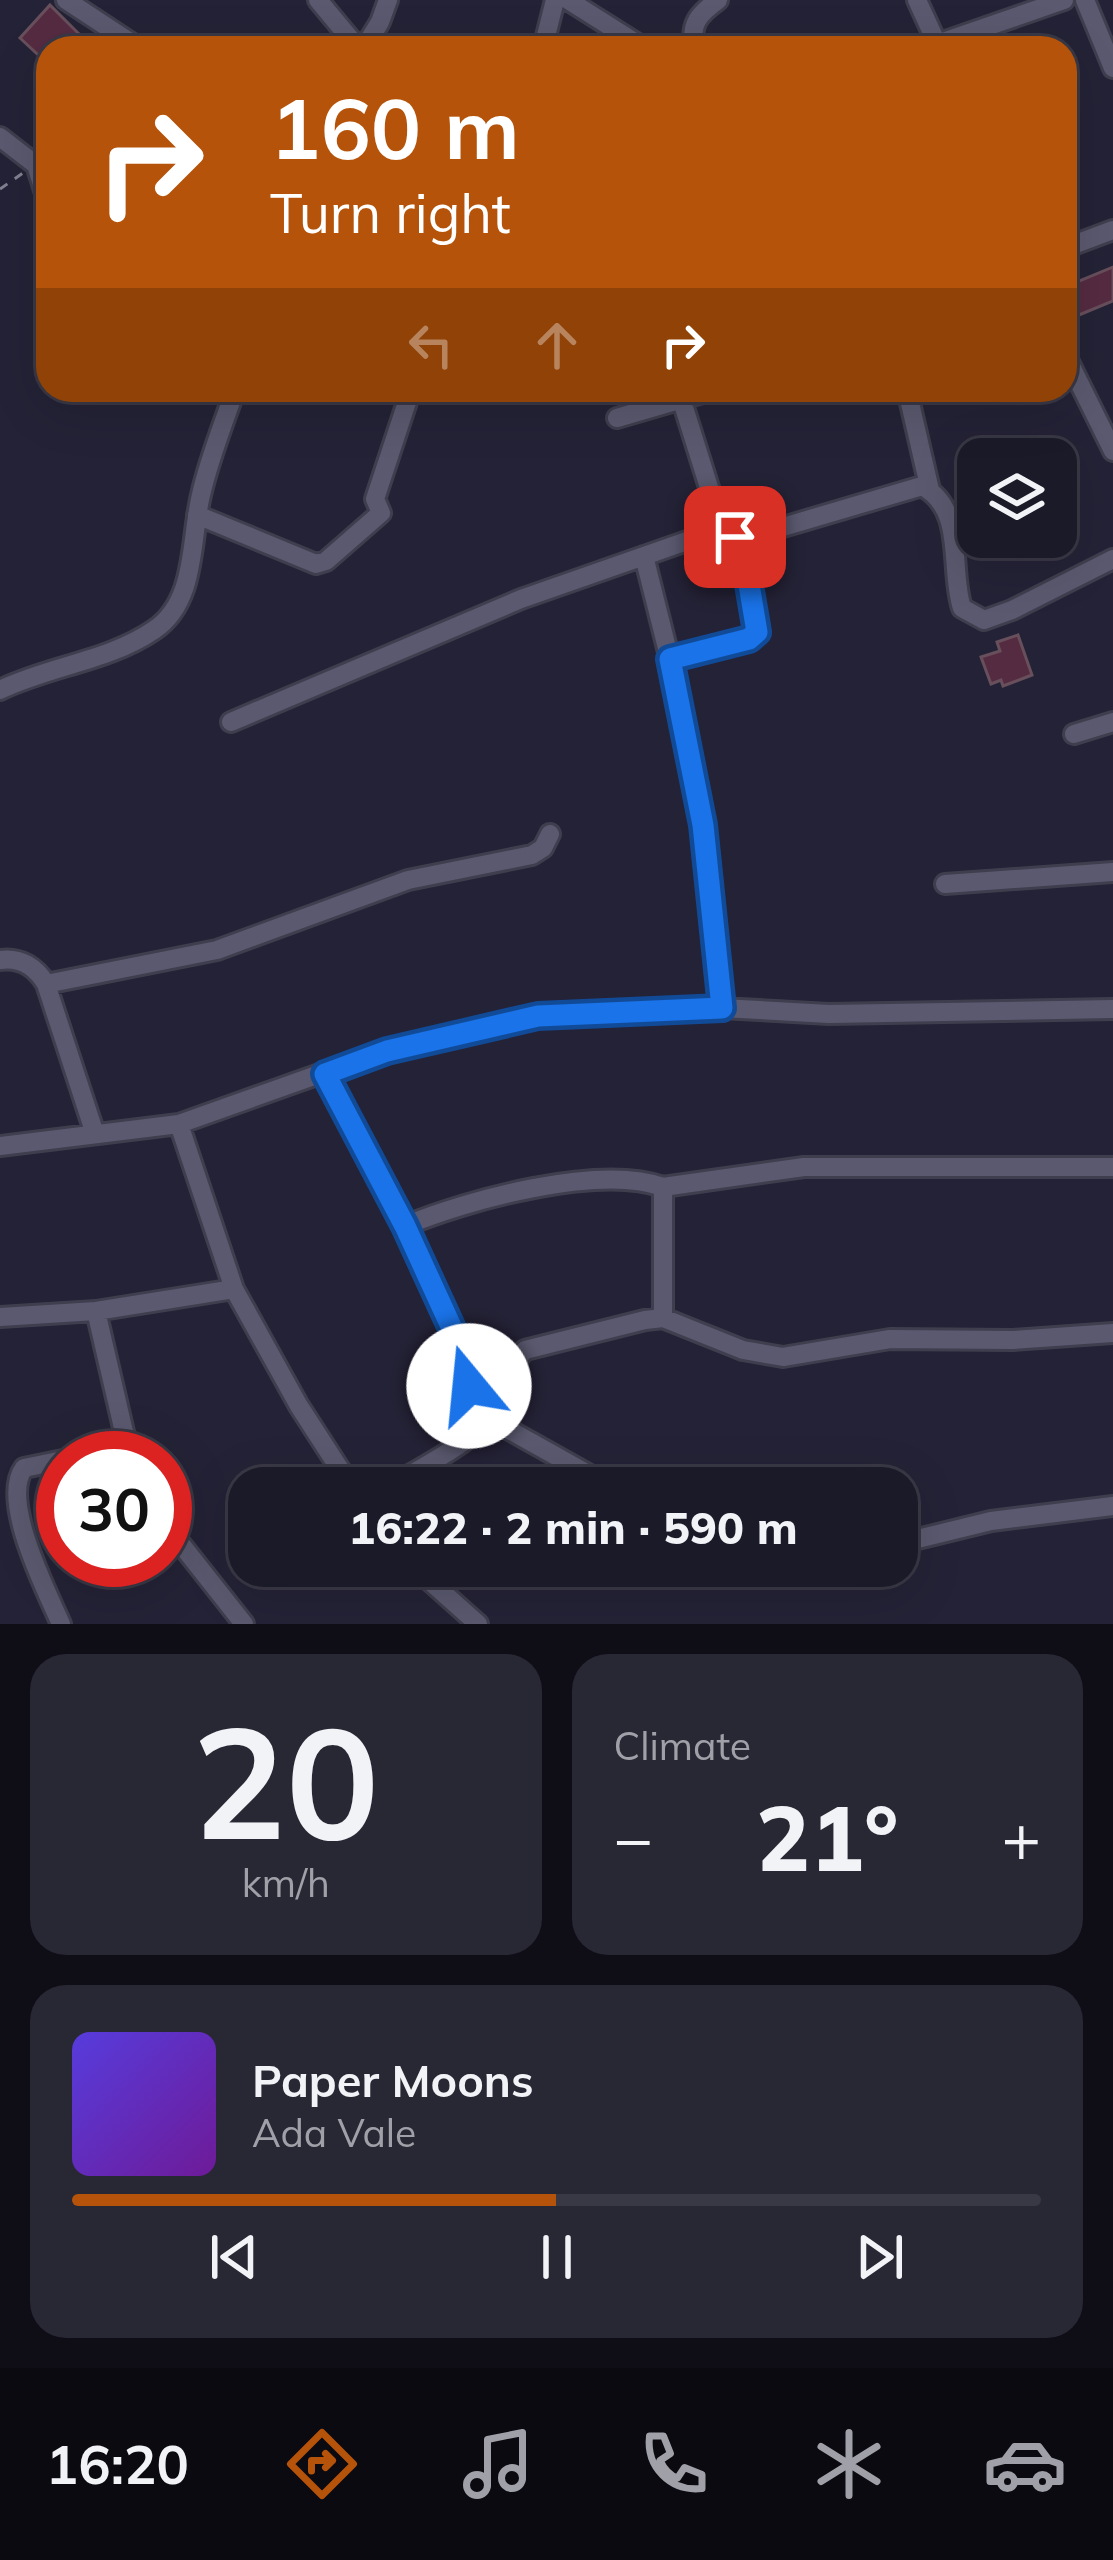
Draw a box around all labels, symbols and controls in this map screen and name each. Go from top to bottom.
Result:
text: 160 m [270,75,520,180]
icon: right [72,84,228,240]
text: Turn right [270,179,511,247]
icon: left [398,312,464,378]
icon: ahead [524,312,590,378]
icon: right [650,312,716,378]
map controls [957,438,1077,558]
button: layers [957,438,1077,558]
pin [684,486,786,588]
icon: arrive [702,504,768,570]
position arrow [406,1323,532,1449]
speed limit sign: 30 [36,1431,192,1587]
text: 16:22 · 2 min · 590 m [348,1499,798,1555]
text: 20 [192,1682,379,1878]
text: Climate [614,1721,751,1770]
text: 21° [756,1781,899,1894]
text: − [614,1796,653,1879]
text: + [1001,1796,1041,1879]
text: km/h [242,1858,330,1907]
text: Paper Moons [252,2052,534,2108]
text: Ada Vale [252,2108,416,2157]
icon: previous [201,2224,267,2290]
icon: pause [524,2224,590,2290]
icon: next [847,2224,913,2290]
icon: directions [280,2422,364,2506]
icon: music [456,2422,540,2506]
icon: phone [632,2422,716,2506]
icon: climate [807,2422,891,2506]
icon: car [983,2422,1067,2506]
text: 16:20 [46,2430,189,2498]

